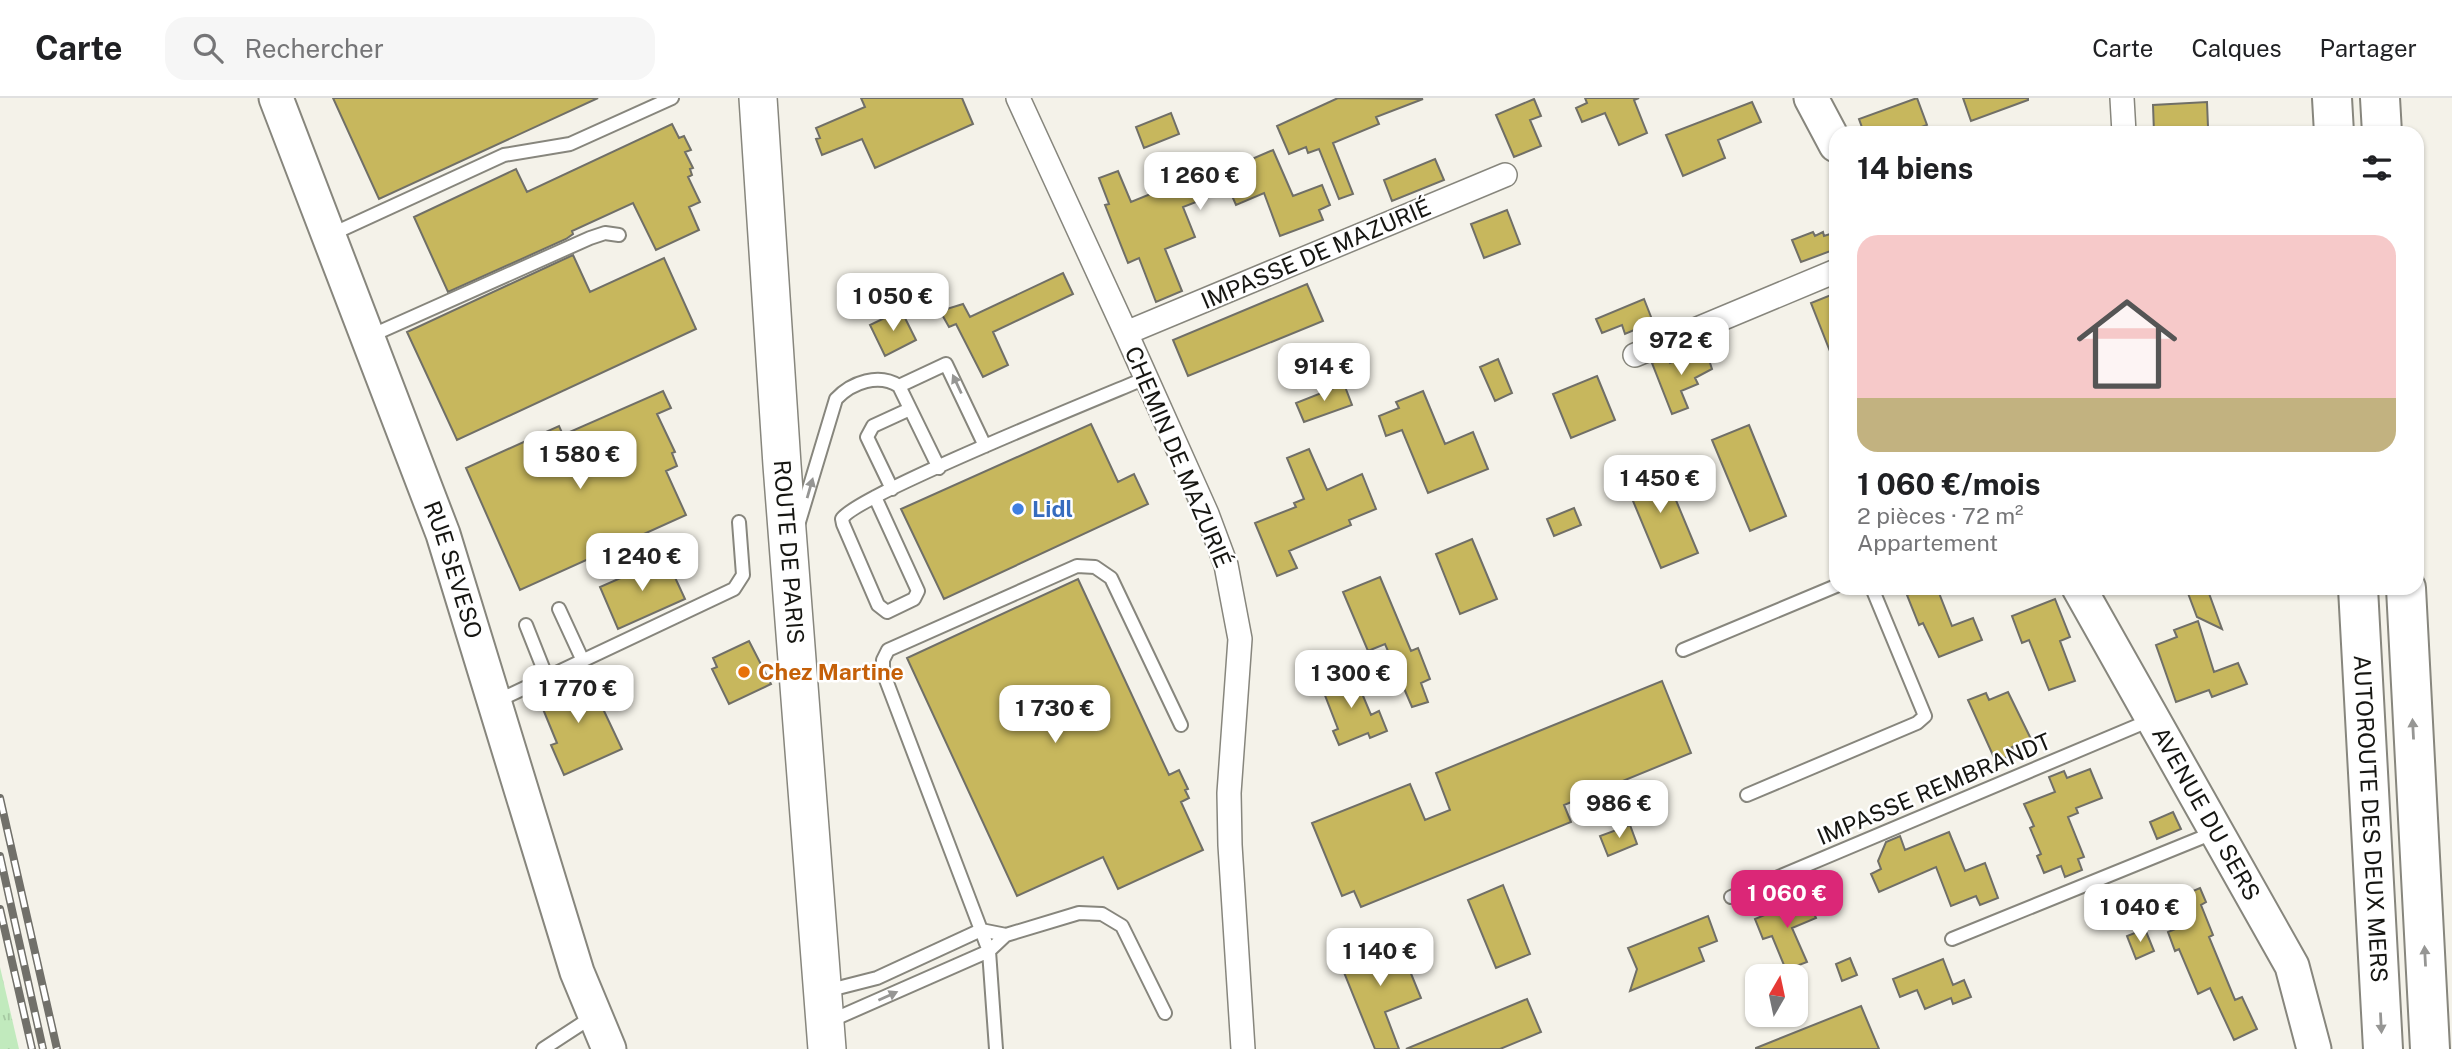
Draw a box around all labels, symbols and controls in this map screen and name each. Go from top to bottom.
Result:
search box [165,17,655,80]
text: Carte [35,29,123,67]
icon: search [189,29,227,67]
text: Rechercher [245,33,384,64]
text: Carte [2092,34,2153,62]
text: Calques [2191,34,2282,62]
text: Partager [2320,34,2417,62]
icon: filters [2358,149,2396,187]
text: 14 biens [1857,150,1973,186]
pin: 1 260 € [1135,152,1265,212]
text: 1 260 € [1160,161,1240,188]
street label: IMPASSE DE MAZURIÉ [1197,193,1435,314]
pin: 1 050 € [828,274,958,333]
icon: home [2064,281,2190,407]
text: 1 050 € [853,282,933,309]
pin: 972 € [1632,317,1730,377]
text: 972 € [1649,326,1713,353]
street label: CHEMIN DE MAZURIÉ [1120,342,1237,571]
pin: 914 € [1275,344,1373,403]
text: 914 € [1294,352,1354,379]
one-way arrow [951,374,963,394]
pin: 1 580 € [515,432,645,491]
text: 1 580 € [540,440,620,467]
pin: 1 450 € [1595,456,1725,515]
street label: ROUTE DE PARIS [769,459,810,645]
text: 1 450 € [1620,464,1700,491]
text: 1 060 €/mois [1857,466,2041,502]
one-way arrow [806,477,816,498]
place label: Lidl [1032,495,1073,522]
street label: RUE SEVESO [419,497,488,642]
marker: Lidl [1010,501,1026,517]
text: 2 pièces · 72 m² [1857,502,2024,529]
text: Appartement [1857,529,1998,556]
pin: 1 240 € [577,533,707,593]
text: 1 240 € [602,542,682,569]
pin: 1 300 € [1286,650,1416,710]
street label: AUTOROUTE DES DEUX MERS [2349,654,2393,983]
place label: Chez Martine [758,658,904,685]
text: 1 300 € [1311,659,1391,686]
marker: Chez Martine [736,664,752,680]
pin: 1 770 € [513,666,643,725]
text: 1 770 € [539,674,617,701]
pin: 1 730 € [990,686,1120,745]
text: 1 730 € [1015,694,1095,721]
one-way arrow [2408,718,2419,740]
street label: AVENUE DU SERS [2147,722,2266,905]
street label: IMPASSE REMBRANDT [1813,727,2055,850]
pin: 986 € [1570,780,1668,840]
text: 986 € [1586,789,1652,816]
pin: 1 060 € [1722,870,1852,930]
text: 1 060 € [1747,879,1827,906]
pin: 1 040 € [2075,884,2205,944]
text: 1 040 € [2100,893,2180,920]
pin: 1 140 € [1315,928,1445,988]
text: 1 140 € [1343,937,1417,964]
one-way arrow [2420,945,2431,967]
north arrow [1745,964,1808,1027]
map controls [1745,964,1808,1027]
one-way arrow [878,990,899,1001]
one-way arrow [2376,1012,2387,1034]

